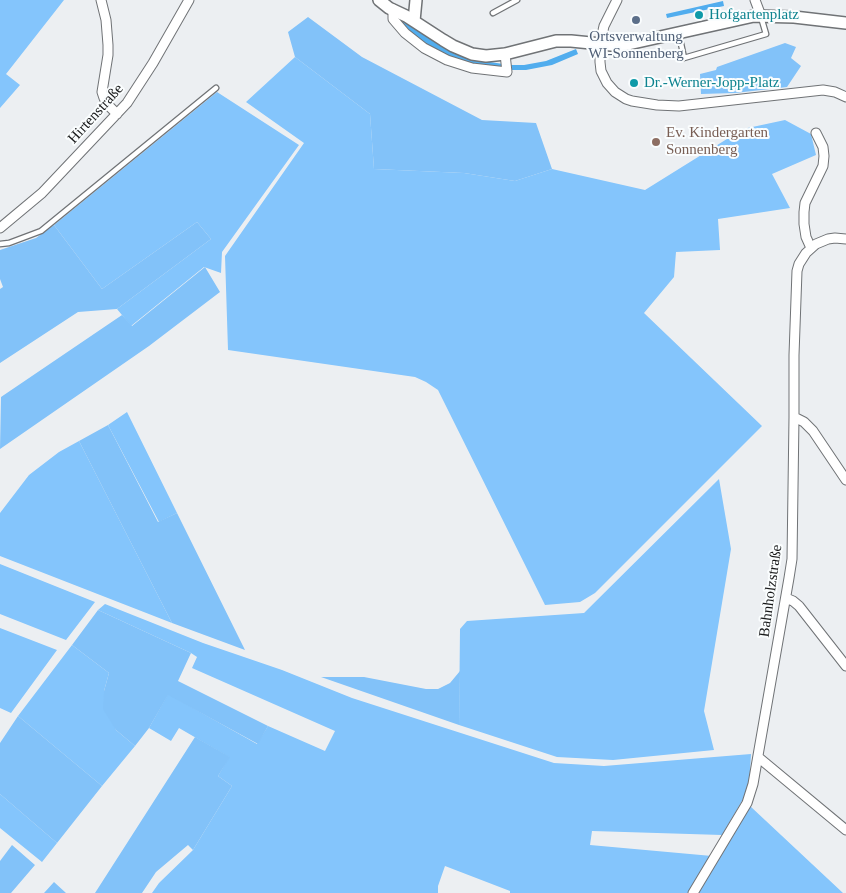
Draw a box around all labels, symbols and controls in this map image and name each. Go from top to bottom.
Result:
place label: Hofgartenplatz [709,6,799,24]
marker: Hofgartenplatz [693,9,705,21]
marker: Ortsverwaltung WI-Sonnenberg [630,14,642,26]
place label: Ortsverwaltung WI-Sonnenberg [588,28,684,63]
place label: Dr.-Werner-Jopp-Platz [644,74,780,92]
marker: Dr.-Werner-Jopp-Platz [628,77,640,89]
street label: Hirtenstraße [65,80,127,148]
place label: Ev. Kindergarten Sonnenberg [666,124,768,159]
marker: Ev. Kindergarten Sonnenberg [650,136,662,148]
street label: Bahnholzstraße [756,544,786,638]

